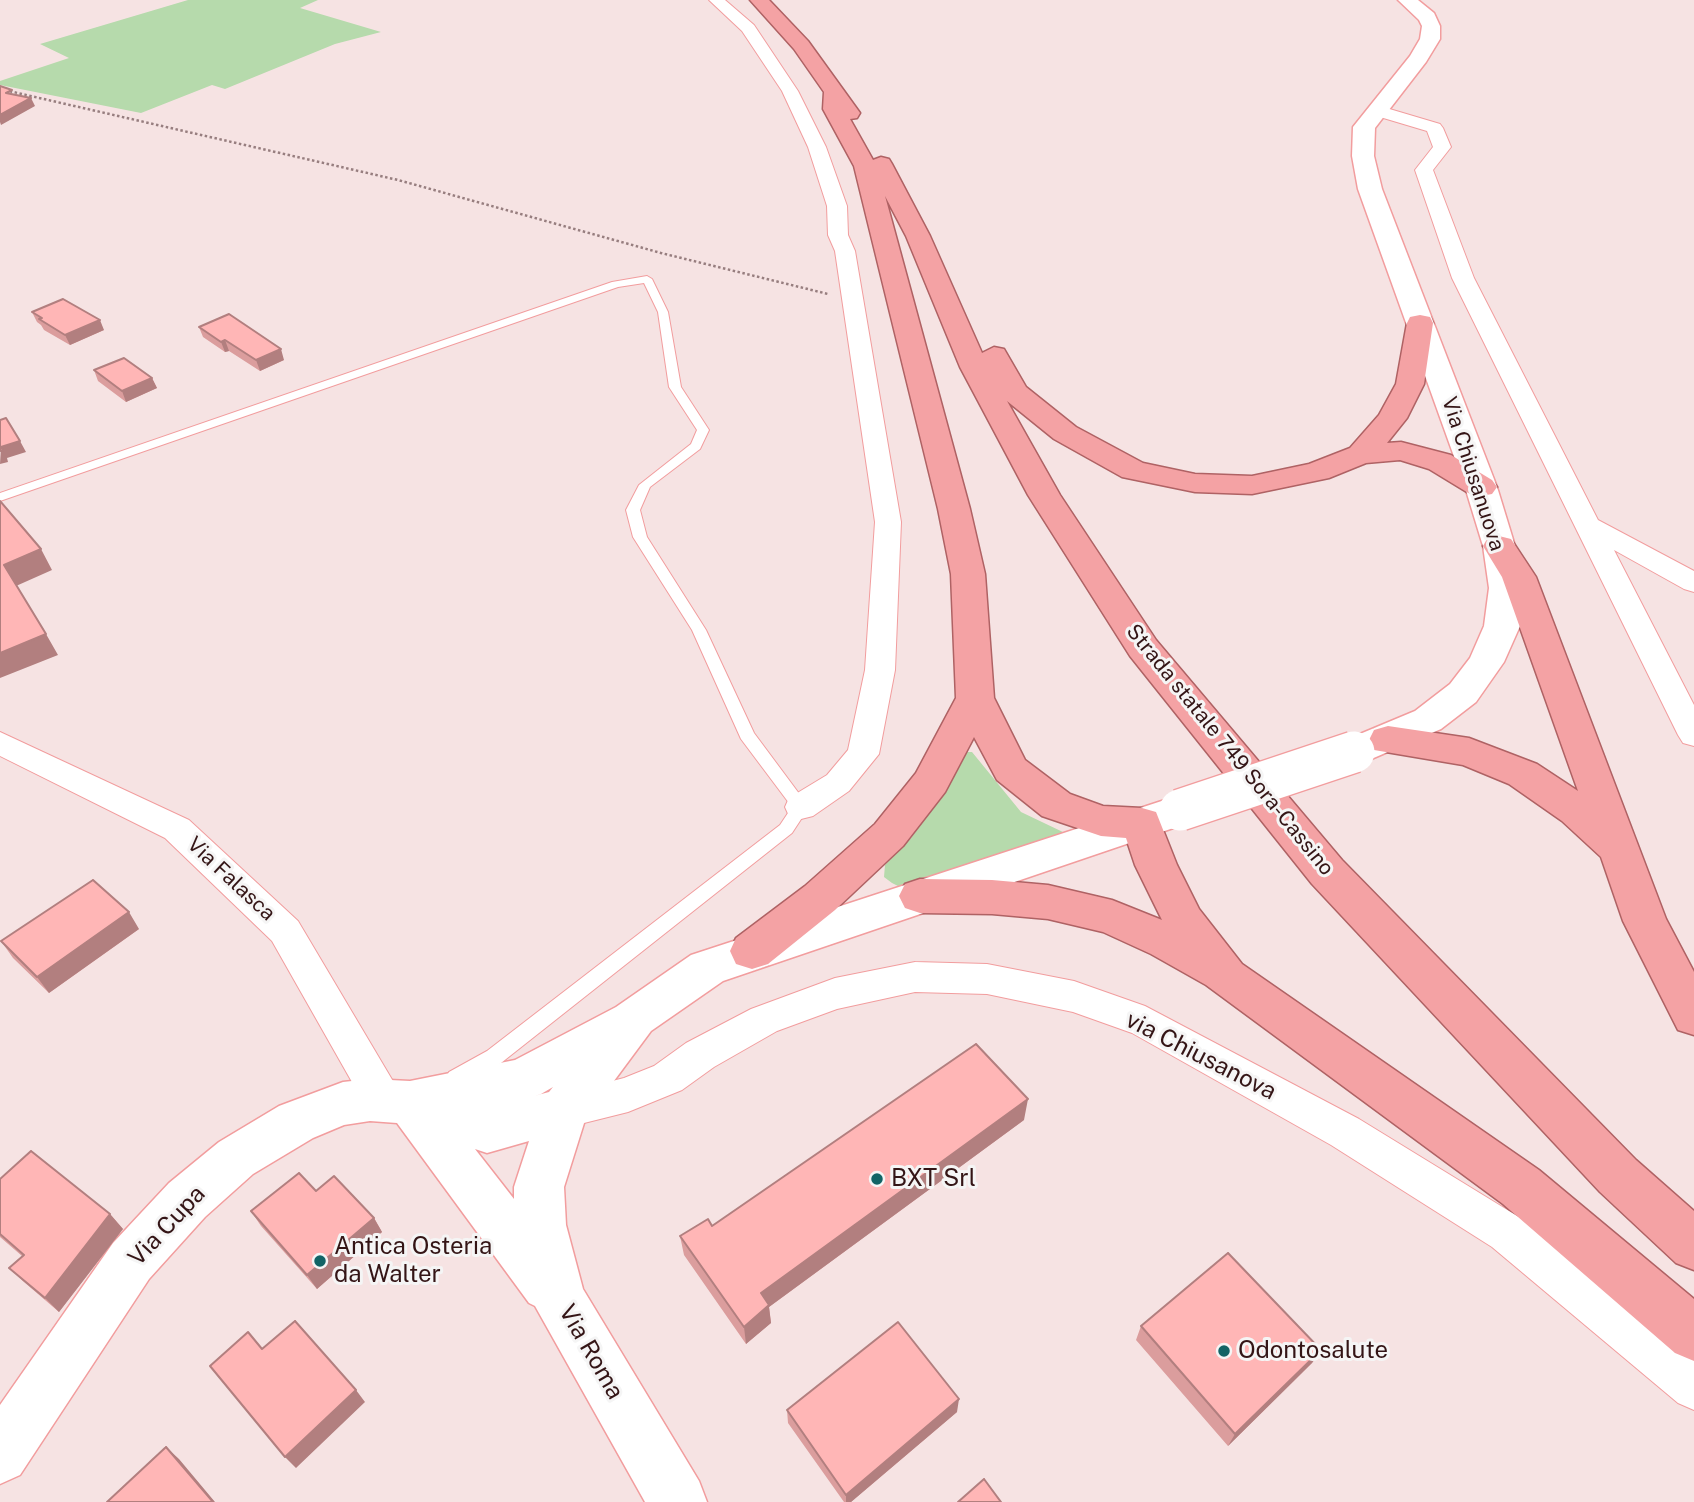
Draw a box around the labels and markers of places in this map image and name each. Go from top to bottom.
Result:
place label: BXT Srl [891,1165,976,1193]
marker: BXT Srl [869,1171,885,1187]
place label: Antica Osteria da Walter [334,1233,492,1289]
marker: Antica Osteria da Walter [312,1253,328,1269]
place label: Odontosalute [1238,1337,1388,1365]
marker: Odontosalute [1216,1343,1232,1359]

